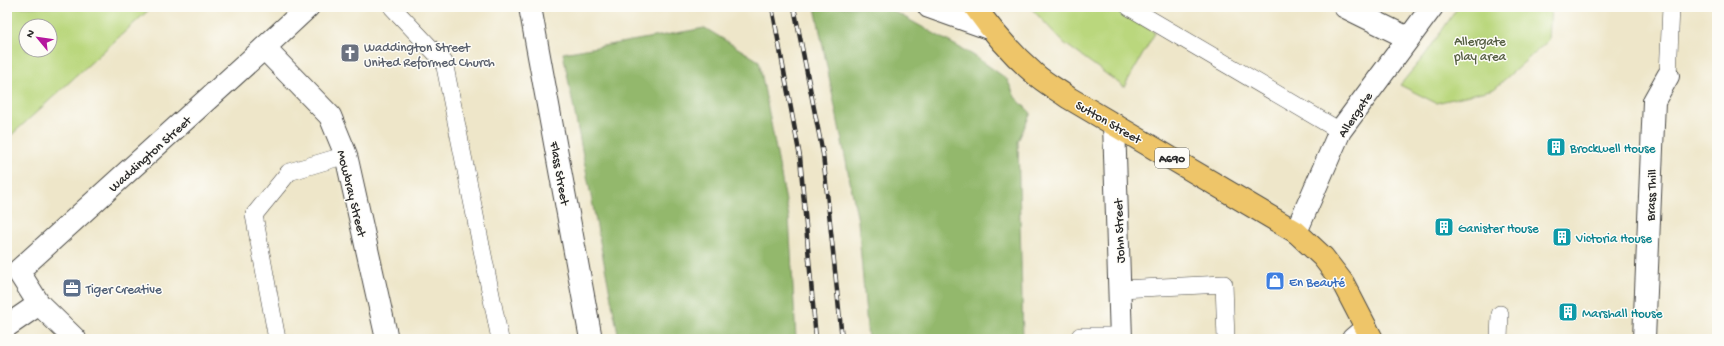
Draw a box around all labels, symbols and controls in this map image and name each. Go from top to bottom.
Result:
north arrow [18,18,58,58]
text: N [24,28,38,40]
park label: Allergate play area [1453,35,1507,65]
place label: Waddington Street United Reformed Church [364,41,495,71]
church icon: Waddington Street United Reformed Church [339,42,361,64]
street label: Allergate [1335,90,1377,141]
street label: Sutton Street [1072,98,1145,149]
street label: Waddington Street [106,113,196,196]
building icon: Brockwell House [1545,136,1567,158]
street label: Flass Street [545,140,572,208]
place label: Brockwell House [1569,142,1656,157]
road number: A690 [1155,148,1189,168]
street label: Mowbray Street [333,149,369,240]
street label: Brass Thill [1644,169,1661,222]
street label: John Street [1112,197,1129,263]
building icon: Ganister House [1433,216,1455,238]
place label: Ganister House [1458,222,1539,237]
building icon: Victoria House [1551,226,1573,248]
place label: Victoria House [1575,232,1652,247]
shop icon: En Beauté [1264,270,1286,292]
place label: En Beauté [1289,276,1345,291]
office icon: Tiger Creative [61,277,83,299]
place label: Tiger Creative [85,283,162,298]
building icon: Marshall House [1557,301,1579,323]
place label: Marshall House [1582,307,1663,322]

